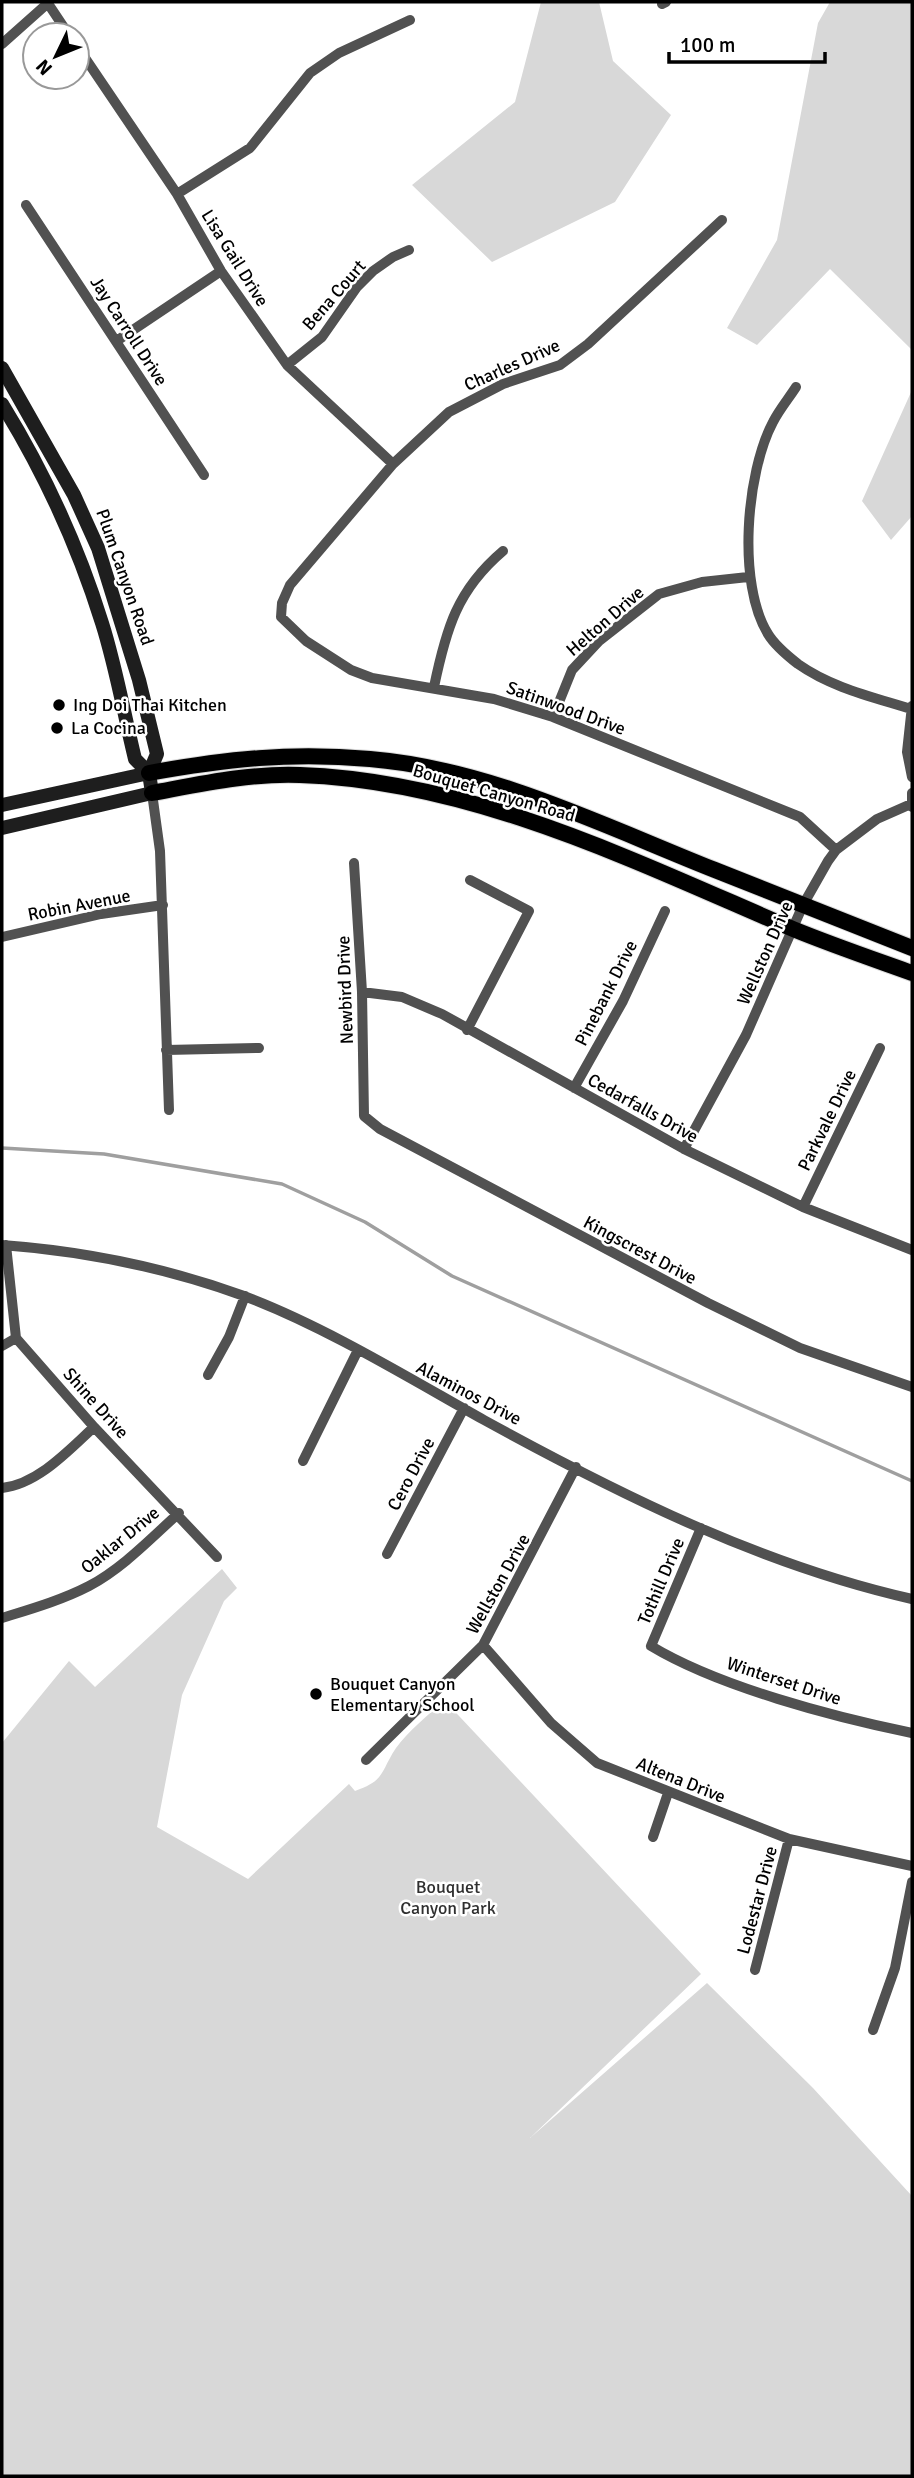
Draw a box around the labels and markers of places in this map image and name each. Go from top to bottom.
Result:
place label: Ing Doi Thai Kitchen [73,694,227,716]
marker: Ing Doi Thai Kitchen [51,697,67,713]
place label: La Cocina [71,717,146,739]
marker: La Cocina [49,720,65,736]
place label: Bouquet Canyon Elementary School [330,1673,475,1716]
marker: Bouquet Canyon Elementary School [308,1686,324,1702]

